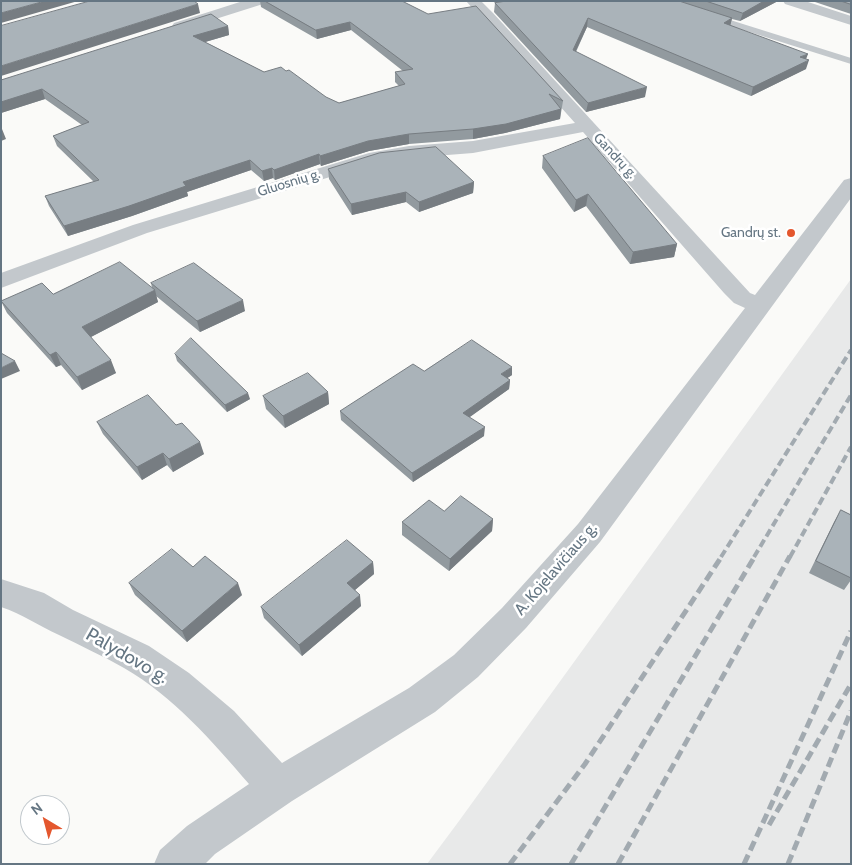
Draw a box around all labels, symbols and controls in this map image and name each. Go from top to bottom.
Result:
street label: Gandrų g. [590,130,640,182]
street label: Gluosnių g. [256,166,322,200]
place label: Gandrų st. [721,225,781,241]
marker: Gandrų st. [785,227,797,239]
street label: A. Kojelavičiaus g. [511,519,601,619]
street label: Palydovo g. [82,623,172,689]
north arrow [20,795,70,845]
text: N [27,799,46,819]

